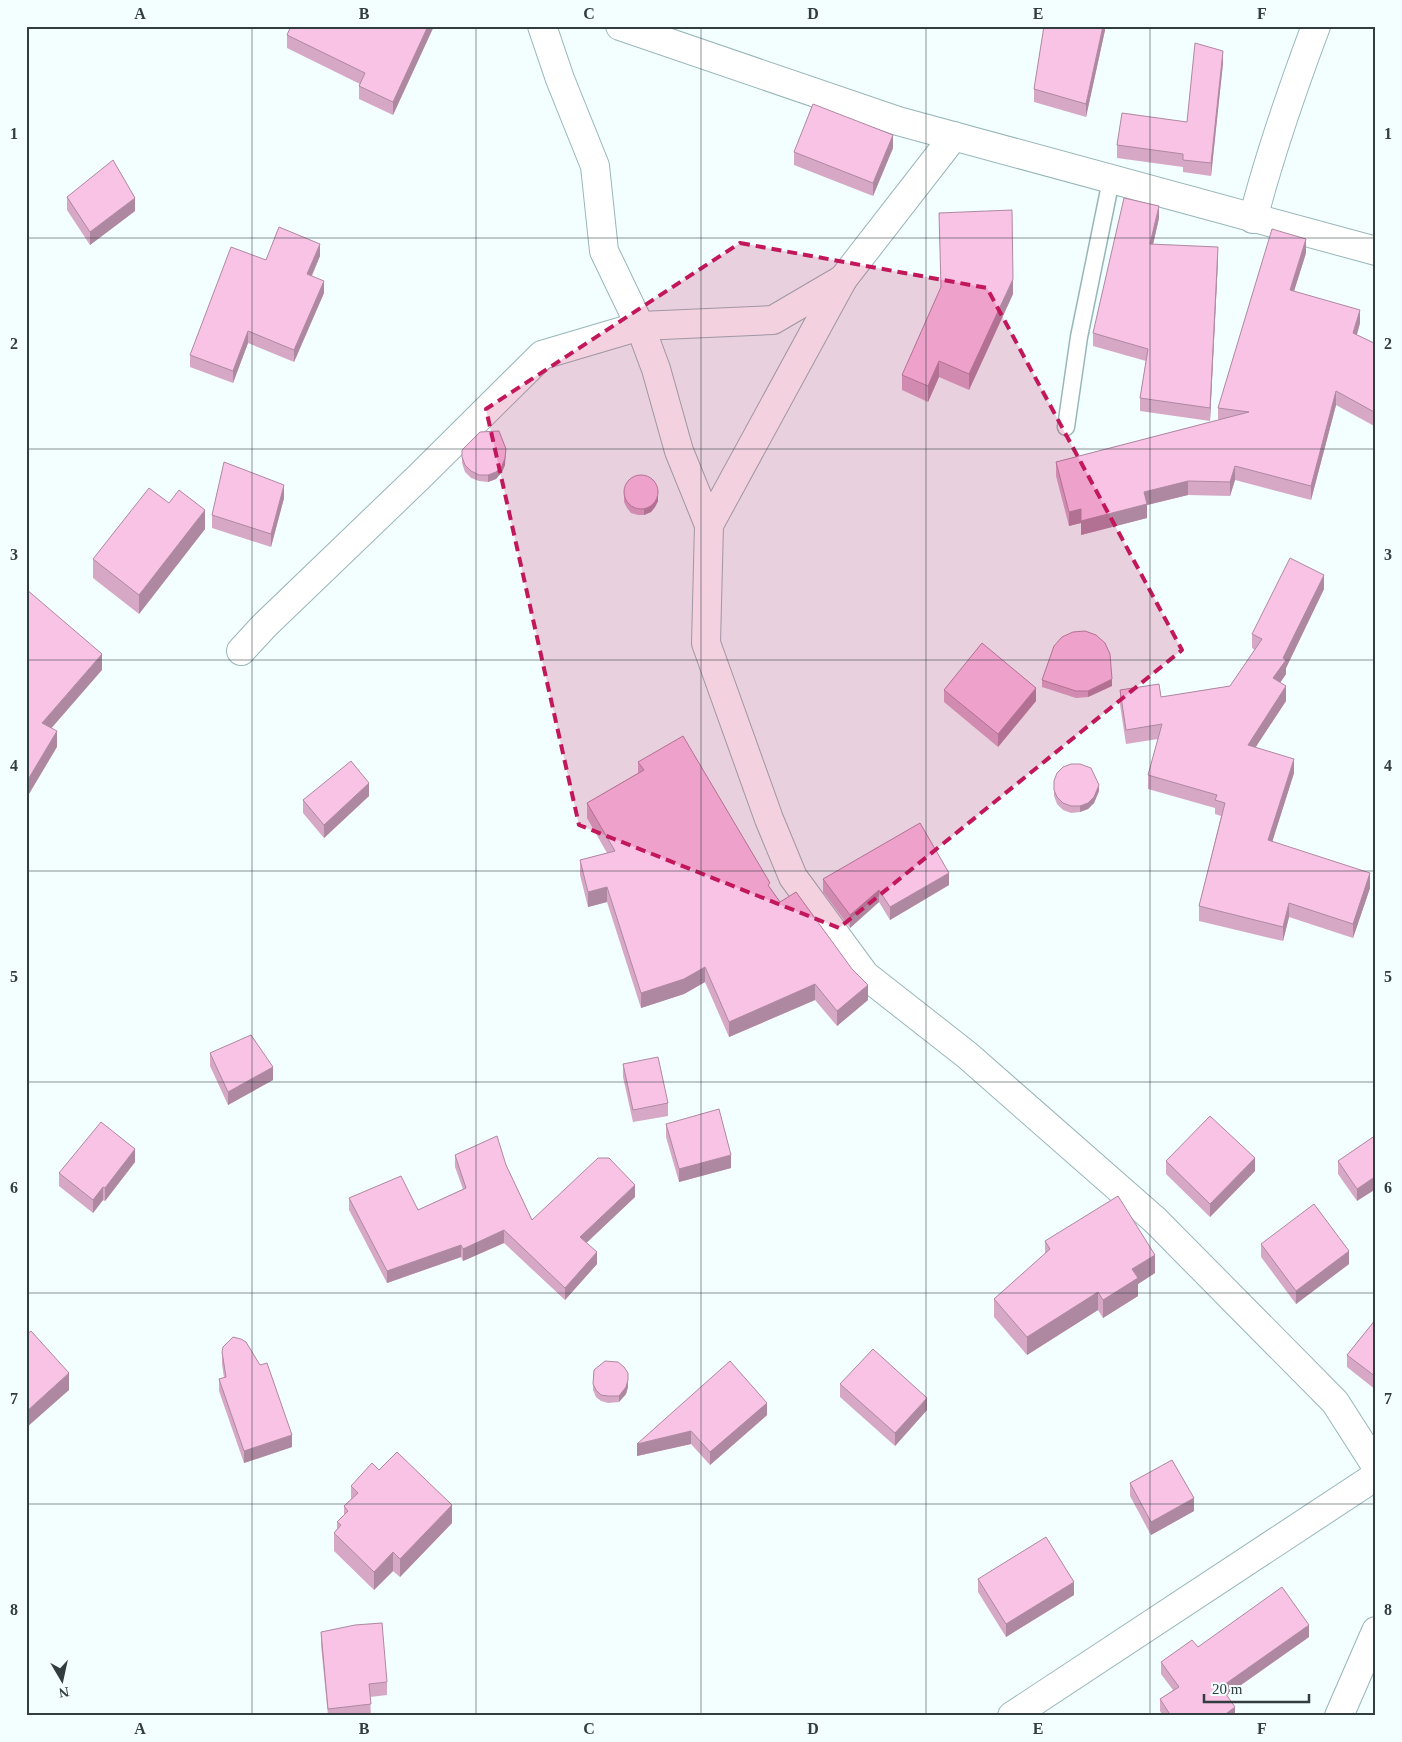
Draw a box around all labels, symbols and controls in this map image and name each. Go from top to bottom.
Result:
text: A [134,5,146,22]
text: B [359,5,370,22]
text: C [583,5,595,22]
text: D [807,5,819,22]
text: E [1033,5,1043,22]
text: F [1257,5,1267,22]
text: 1 [10,125,18,142]
text: 1 [1384,125,1392,142]
text: 2 [10,335,18,352]
text: 2 [1384,335,1392,352]
text: 3 [10,546,18,563]
text: 3 [1384,546,1392,563]
text: 4 [10,757,18,774]
text: 4 [1384,757,1392,774]
text: 5 [10,968,18,985]
text: 5 [1384,968,1392,985]
text: 6 [10,1179,18,1196]
text: 6 [1384,1179,1392,1196]
text: 7 [10,1390,18,1407]
text: 7 [1384,1390,1392,1407]
text: 8 [10,1601,18,1618]
text: 8 [1384,1601,1392,1618]
north arrow [38,1654,88,1704]
scale bar [1204,1672,1310,1704]
text: 20 m [1212,1681,1243,1697]
text: N [58,1684,70,1701]
text: A [134,1720,146,1737]
text: B [359,1720,370,1737]
text: C [583,1720,595,1737]
text: D [807,1720,819,1737]
text: E [1033,1720,1043,1737]
text: F [1257,1720,1267,1737]

